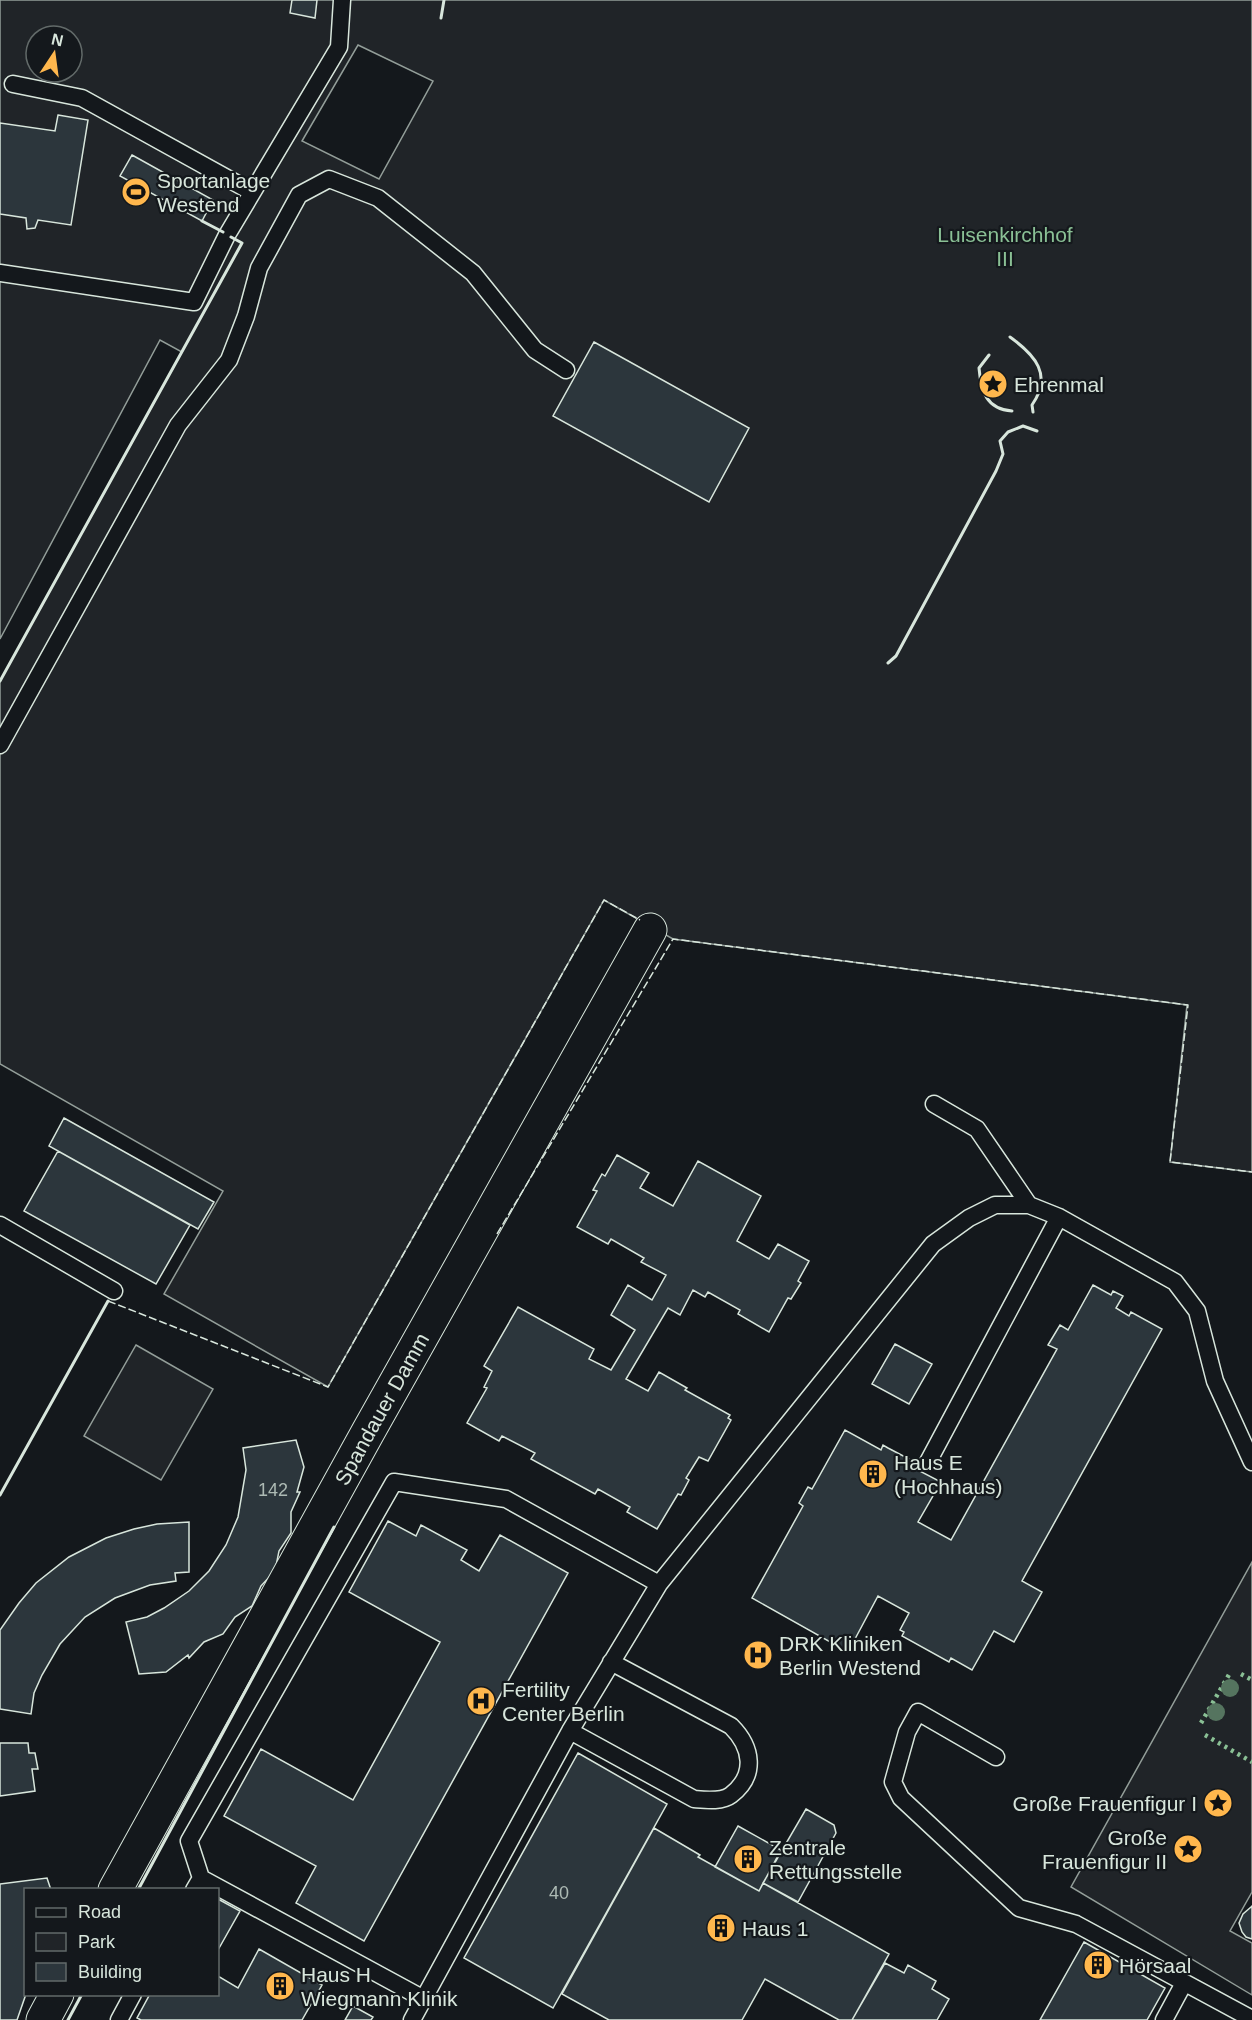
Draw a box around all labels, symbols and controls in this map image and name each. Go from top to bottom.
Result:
north arrow [24,24,84,84]
text: N [50,30,65,49]
place label: Sportanlage Westend [157,169,270,216]
sports icon: Sportanlage Westend [120,176,152,208]
park label: Luisenkirchhof III [937,223,1073,270]
place icon: Ehrenmal [977,368,1009,400]
place label: Ehrenmal [1014,373,1104,396]
street label: Spandauer Damm [330,1329,433,1489]
place label: Haus E (Hochhaus) [894,1451,1003,1498]
building icon: Haus E (Hochhaus) [857,1458,889,1490]
house number: 142 [258,1480,288,1500]
place label: DRK Kliniken Berlin Westend [779,1632,921,1679]
hospital icon: DRK Kliniken Berlin Westend [742,1639,774,1671]
place label: Fertility Center Berlin [502,1678,625,1725]
hospital icon: Fertility Center Berlin [465,1685,497,1717]
place icon: Große Frauenfigur I [1202,1787,1234,1819]
place label: Große Frauenfigur I [1013,1792,1197,1815]
place label: Große Frauenfigur II [1042,1826,1167,1873]
place icon: Große Frauenfigur II [1172,1833,1204,1865]
place label: Zentrale Rettungsstelle [769,1836,902,1883]
building icon: Zentrale Rettungsstelle [732,1843,764,1875]
house number: 40 [549,1883,569,1903]
legend [24,1888,219,1996]
text: Road [78,1902,121,1922]
building icon: Haus 1 [705,1912,737,1944]
place label: Haus 1 [742,1917,809,1940]
text: Park [78,1932,116,1952]
building icon: Hörsaal [1082,1949,1114,1981]
place label: Hörsaal [1119,1954,1191,1977]
text: Building [78,1962,142,1982]
place label: Haus H Wiegmann Klinik [301,1963,458,2010]
building icon: Haus H Wiegmann Klinik [264,1970,296,2002]

